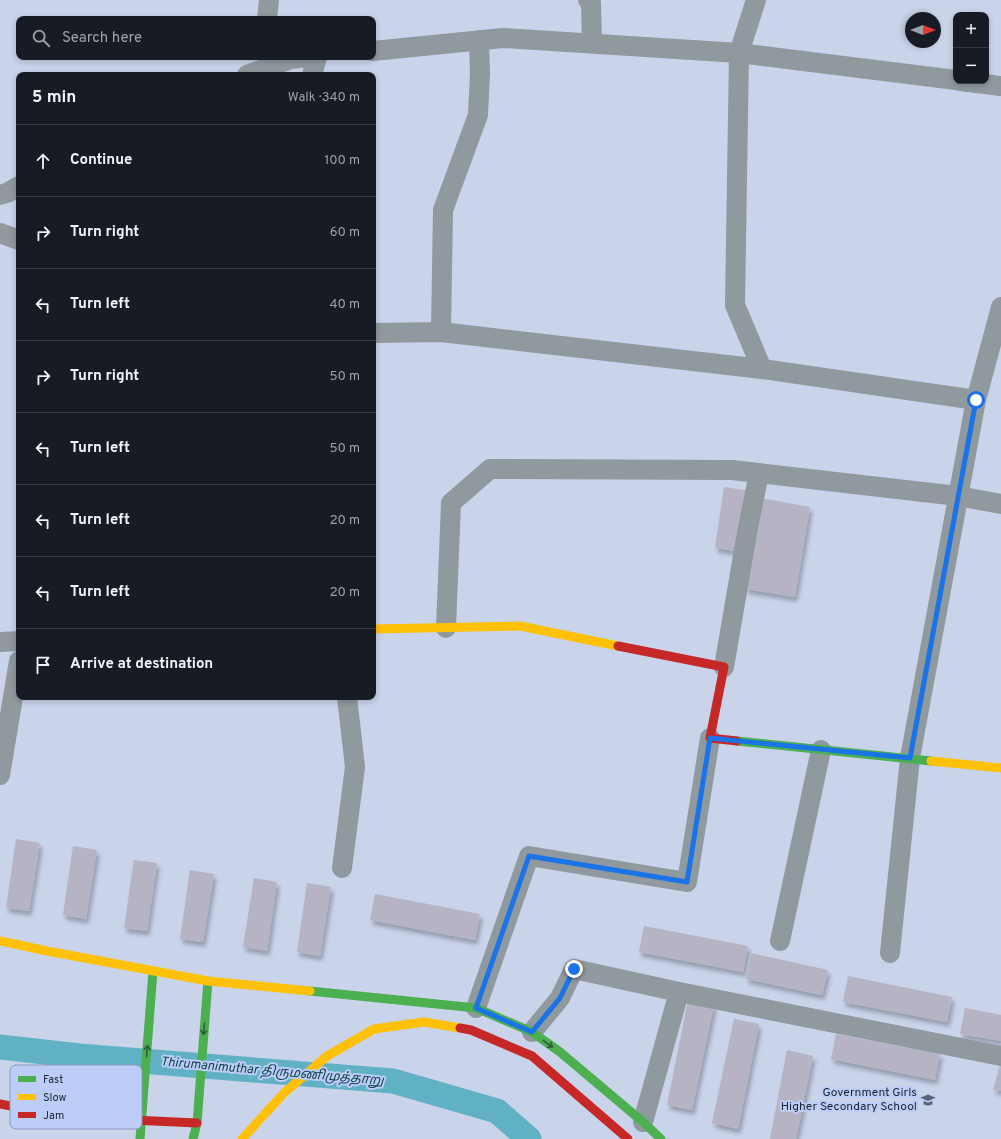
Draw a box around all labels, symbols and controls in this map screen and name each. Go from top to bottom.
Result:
north arrow [905,12,941,48]
map controls [953,12,989,84]
button: + [953,12,989,48]
search box [16,16,376,60]
icon: search [30,27,52,49]
text: Search here [62,29,142,48]
button: − [953,48,989,84]
text: 5 min [32,87,76,109]
text: Walk · 340 m [288,90,360,106]
icon: ahead [32,150,54,172]
text: Continue [70,151,132,170]
text: 100 m [324,153,360,169]
icon: right [32,222,54,244]
text: Turn right [70,223,139,242]
text: 60 m [330,225,360,241]
icon: left [32,294,54,316]
text: Turn left [70,295,130,314]
text: 40 m [330,297,360,313]
icon: right [32,366,54,388]
text: Turn right [70,367,139,386]
text: 50 m [330,369,360,385]
route start [967,391,985,409]
icon: left [32,438,54,460]
text: Turn left [70,439,130,458]
text: 50 m [330,441,360,457]
icon: left [32,510,54,532]
text: Turn left [70,511,130,530]
text: 20 m [330,513,360,529]
icon: left [32,582,54,604]
text: Turn left [70,583,130,602]
text: 20 m [330,585,360,601]
icon: arrive [32,654,54,676]
text: Arrive at destination [70,655,213,674]
route end [565,960,583,978]
one-way arrow [201,1022,208,1035]
one-way arrow [542,1040,553,1048]
one-way arrow [143,1045,150,1058]
water label: Thirumanimuthar திருமணிமுத்தாறு [160,1054,385,1090]
legend [10,1065,142,1129]
text: Fast [43,1073,63,1087]
place label: Government Girls Higher Secondary School [781,1085,917,1115]
text: Slow [43,1091,66,1105]
school or university icon: Government Girls Higher Secondary School [920,1092,936,1108]
text: Jam [43,1109,64,1123]

